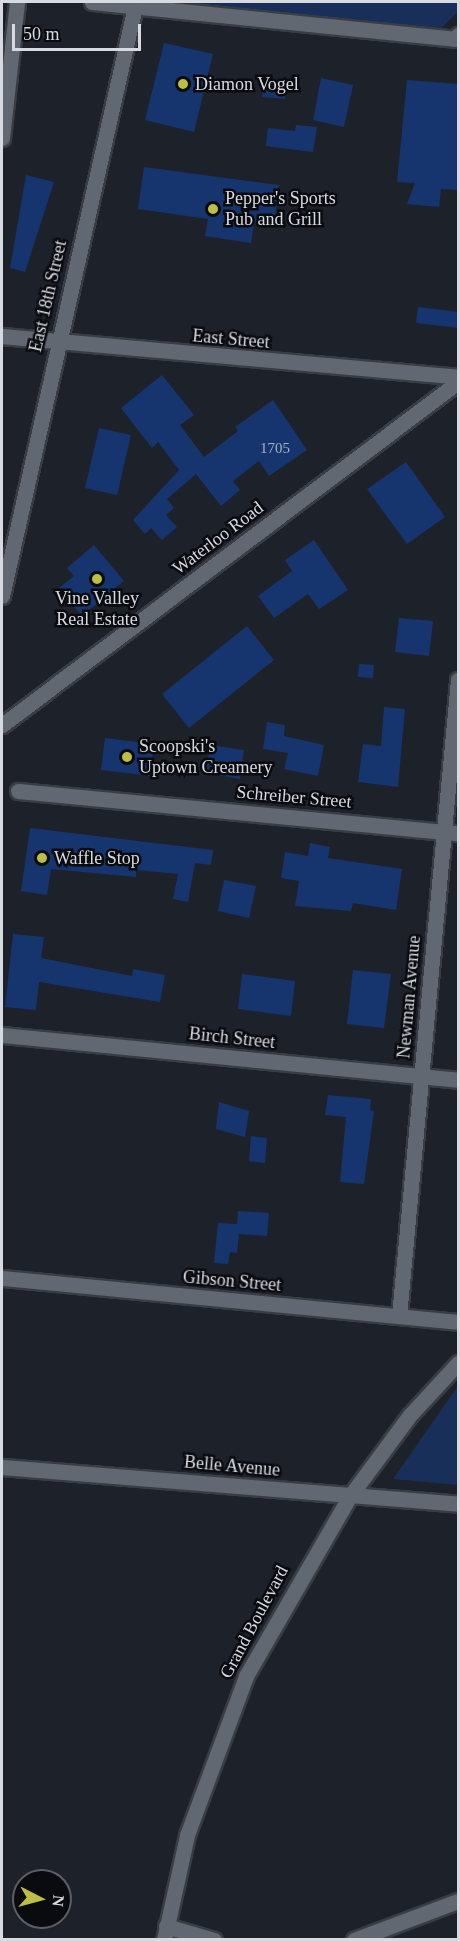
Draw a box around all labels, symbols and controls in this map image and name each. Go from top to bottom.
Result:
scale bar [15,12,144,50]
text: 50 m [23,24,60,44]
place label: Diamon Vogel [195,73,299,95]
marker: Diamon Vogel [176,77,190,91]
place label: Pepper's Sports Pub and Grill [225,188,336,230]
marker: Pepper's Sports Pub and Grill [206,202,220,216]
street label: East 18th Street [25,238,71,354]
street label: East Street [191,325,271,353]
house number: 1705 [260,440,290,458]
street label: Waterloo Road [168,497,268,579]
marker: Vine Valley Real Estate [90,572,104,586]
place label: Vine Valley Real Estate [55,588,139,630]
place label: Scoopski's Uptown Creamery [139,736,272,778]
marker: Scoopski's Uptown Creamery [120,750,134,764]
street label: Schreiber Street [236,781,352,813]
place label: Waffle Stop [54,847,140,869]
marker: Waffle Stop [35,851,49,865]
street label: Newman Avenue [393,934,425,1060]
street label: Birch Street [188,1023,276,1053]
street label: Gibson Street [182,1266,282,1296]
street label: Belle Avenue [183,1451,281,1481]
street label: Grand Boulevard [215,1562,293,1682]
north arrow [12,1869,72,1929]
text: N [49,1894,67,1907]

